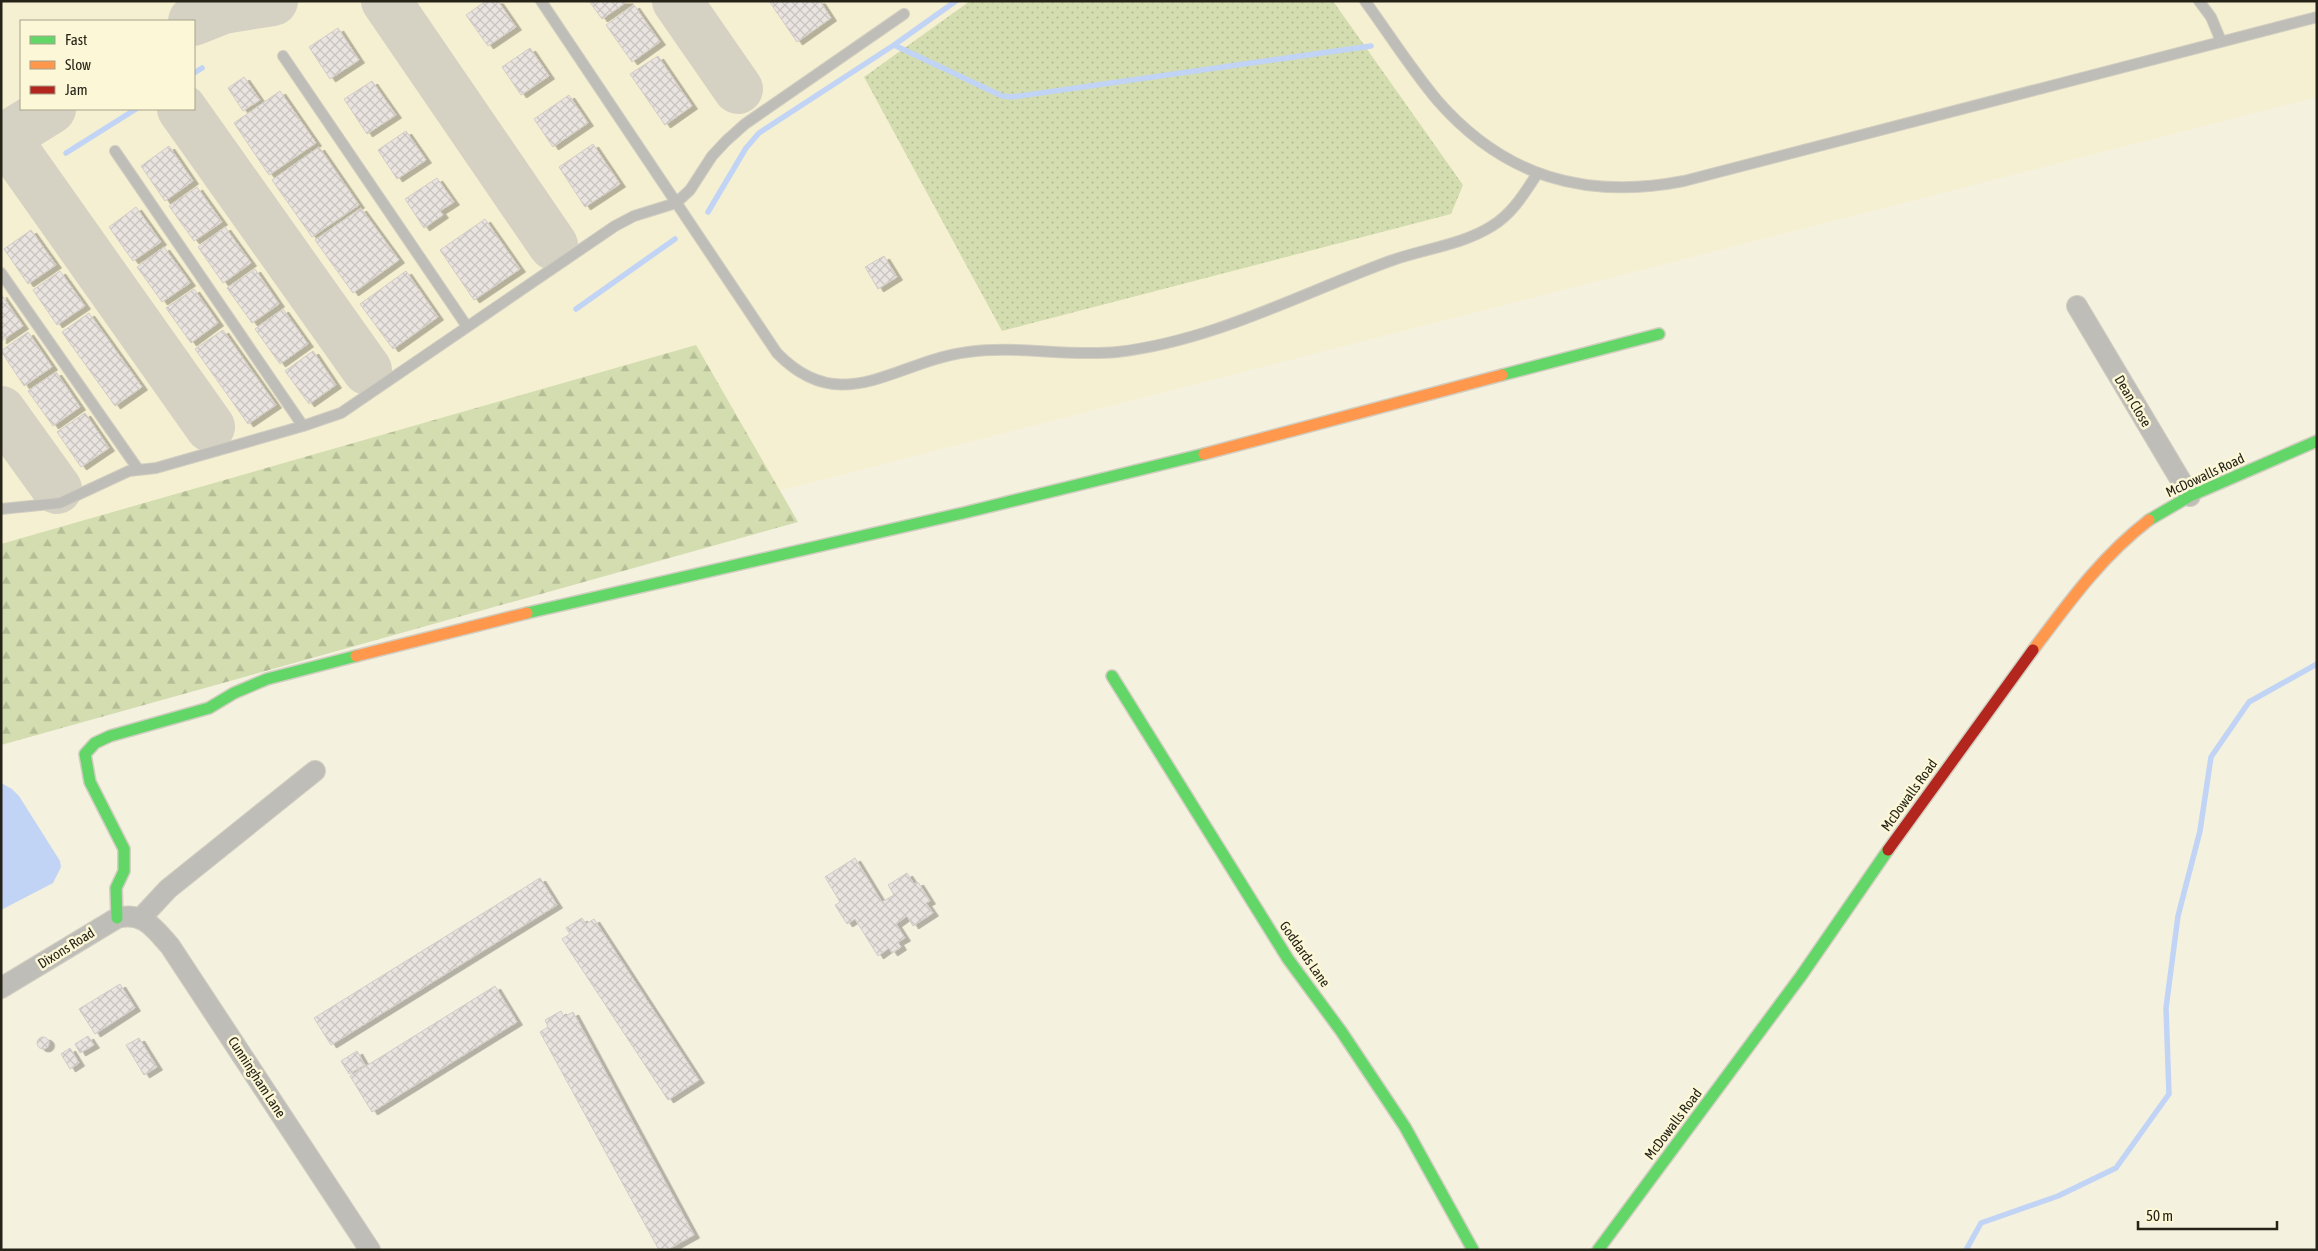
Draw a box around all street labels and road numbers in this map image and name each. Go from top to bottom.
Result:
street label: Dean Close [2111,372,2155,430]
street label: McDowalls Road [2163,450,2247,500]
street label: McDowalls Road [1878,756,1940,834]
street label: Goddards Lane [1277,918,1333,990]
street label: Dixons Road [35,924,97,972]
street label: Cunningham Lane [225,1034,289,1120]
street label: McDowalls Road [1641,1085,1705,1163]

